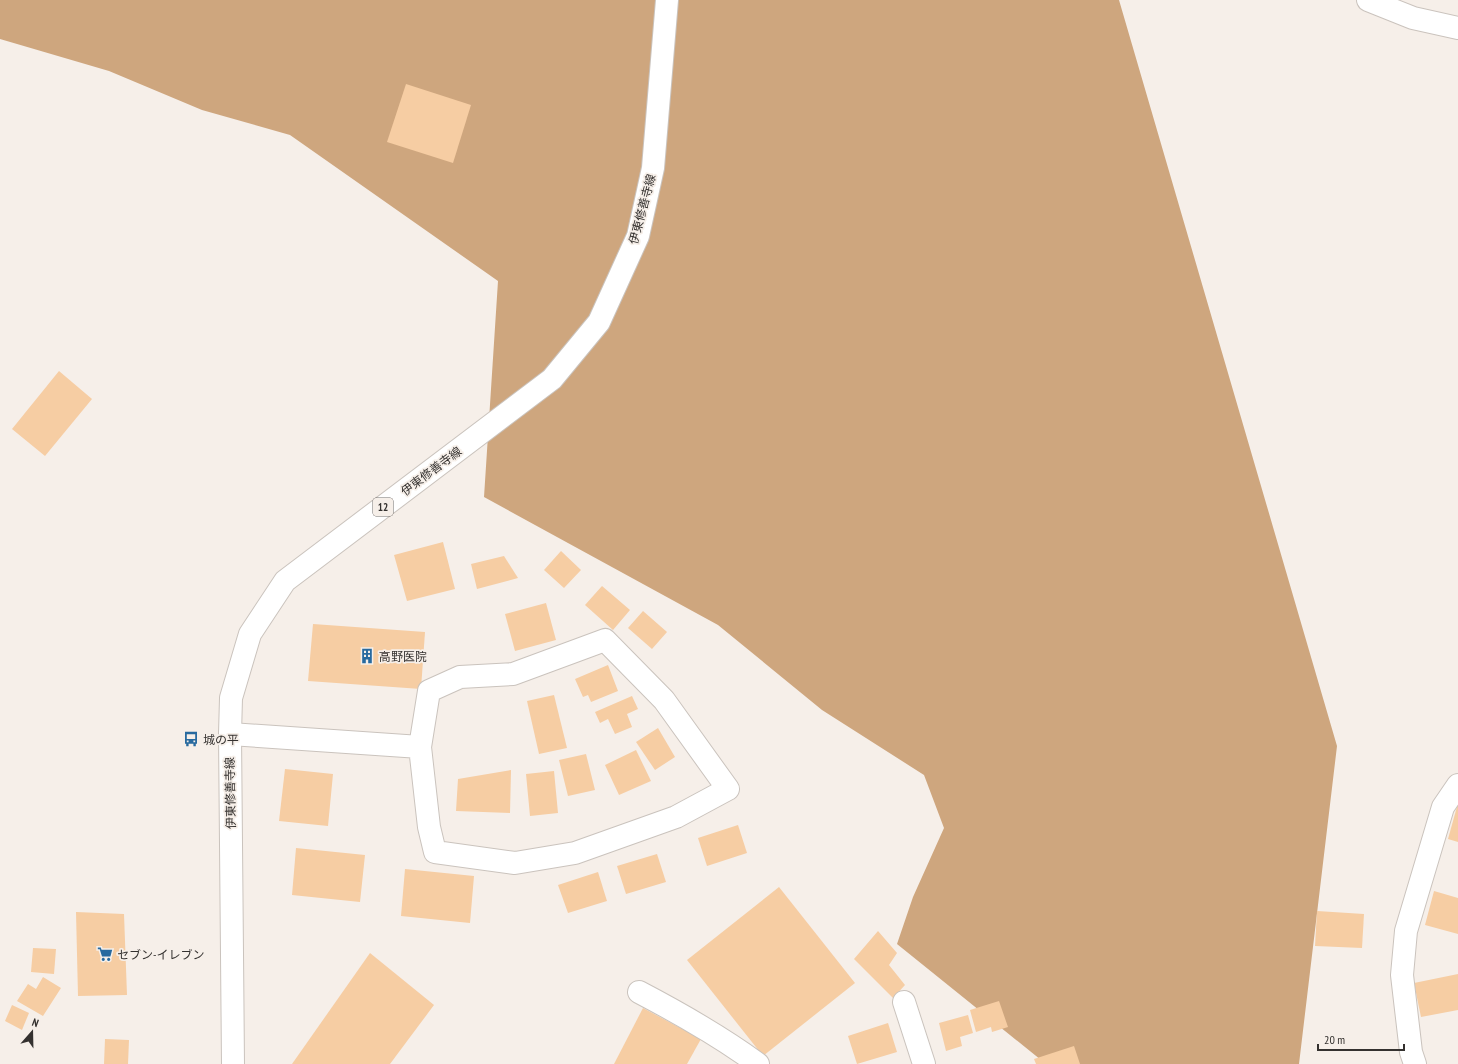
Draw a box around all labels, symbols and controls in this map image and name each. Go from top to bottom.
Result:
street label: 伊東修善寺線 [625,172,659,246]
street label: 伊東修善寺線 [398,443,464,499]
road number: 12 [373,498,393,516]
building icon: 高野医院 [358,647,376,665]
place label: 高野医院 [379,649,427,664]
bus stop icon: 城の平 [182,730,200,748]
place label: 城の平 [203,732,239,747]
street label: 伊東修善寺線 [222,757,238,829]
supermarket icon: セブン-イレブン [96,945,114,963]
place label: セブン-イレブン [117,947,205,962]
north arrow [12,1012,52,1052]
text: N [30,1015,41,1030]
scale bar [1318,1026,1404,1052]
text: 20 m [1324,1032,1345,1047]

